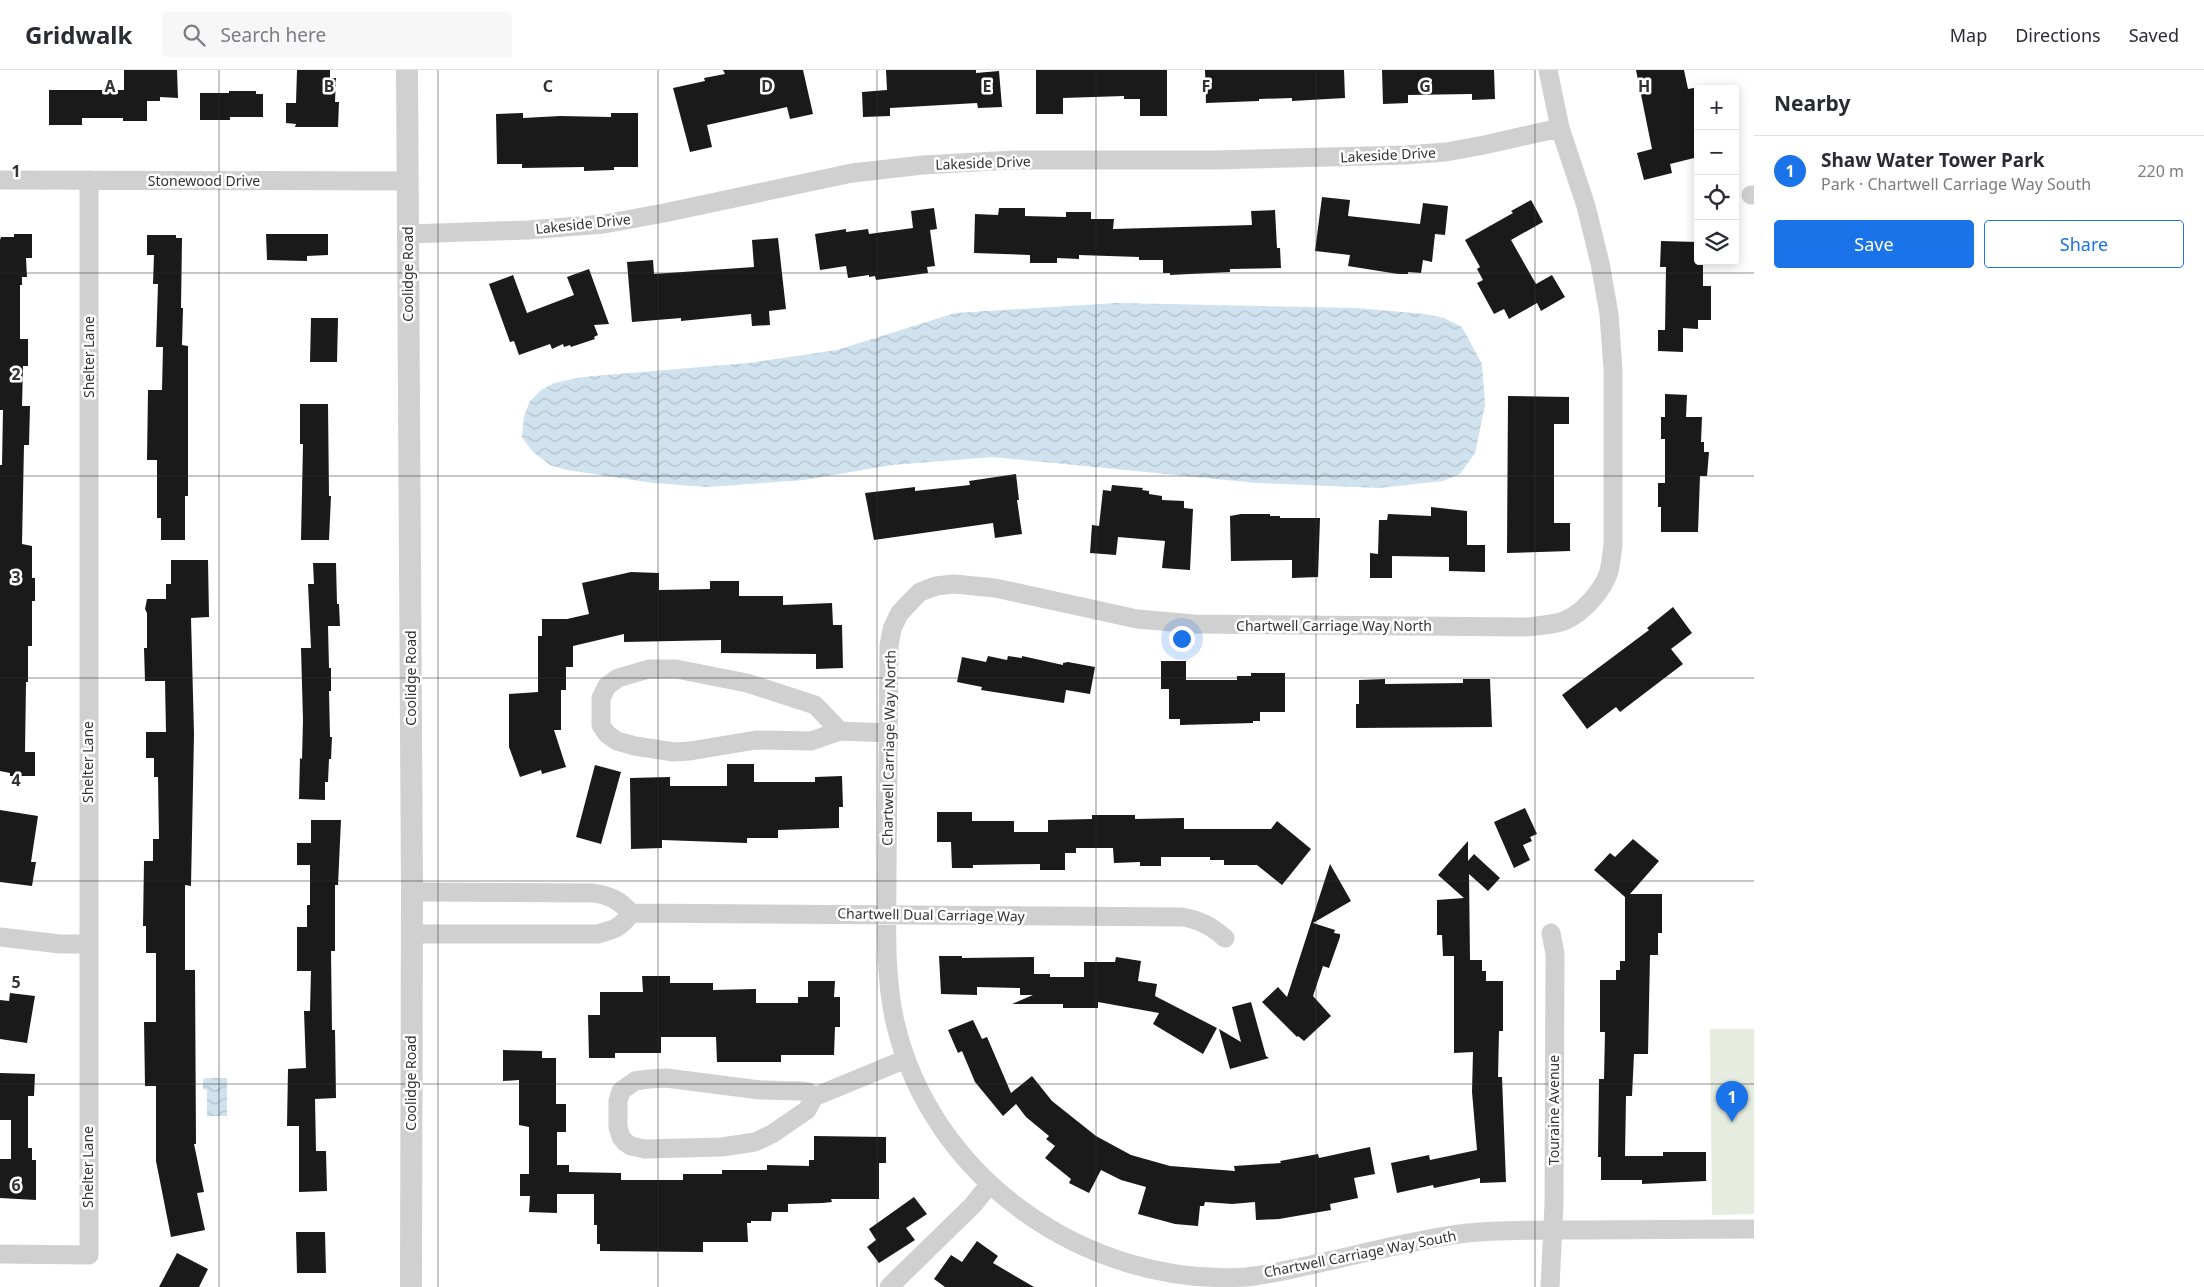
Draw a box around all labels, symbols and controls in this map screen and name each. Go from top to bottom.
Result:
search box [162,12,512,57]
text: Gridwalk [25,18,132,51]
icon: search [180,21,208,49]
text: Search here [220,22,326,48]
text: Map [1950,23,1987,47]
text: Directions [2015,23,2101,47]
text: Saved [2129,23,2179,47]
text: A [104,75,116,97]
text: B [324,75,334,97]
text: C [543,75,553,97]
text: D [761,75,773,97]
text: E [983,75,992,97]
text: F [1202,75,1210,97]
text: G [1419,75,1431,97]
text: H [1638,75,1650,97]
map controls [1694,85,1739,265]
button: + [1694,85,1739,130]
text: Nearby [1774,89,1850,117]
button: − [1694,130,1739,175]
street label: Lakeside Drive [1340,143,1436,166]
text: Shaw Water Tower Park [1821,147,2044,173]
street label: Lakeside Drive [935,151,1031,174]
text: 1 [11,160,21,182]
text: 1 [1785,160,1795,182]
text: 220 m [2137,160,2184,182]
street label: Stonewood Drive [148,171,260,190]
text: Park · Chartwell Carriage Way South [1821,173,2091,195]
button: locate [1694,175,1739,220]
street label: Lakeside Drive [534,209,632,238]
button: layers [1694,220,1739,265]
button: Save [1774,220,1974,268]
button: Share [1984,220,2184,268]
street label: Coolidge Road [398,226,417,322]
street label: Shelter Lane [79,316,98,398]
text: 2 [11,363,21,385]
text: 3 [11,566,21,588]
street label: Chartwell Carriage Way North [1236,616,1432,635]
your location [1169,626,1195,652]
street label: Coolidge Road [401,630,420,726]
street label: Chartwell Carriage Way North [877,650,900,846]
street label: Shelter Lane [78,721,97,803]
text: 4 [11,769,21,791]
street label: Chartwell Dual Carriage Way [837,903,1026,926]
text: 5 [11,971,21,993]
street label: Coolidge Road [401,1035,420,1131]
street label: Touraine Avenue [1544,1055,1563,1165]
pin: 1 [1716,1081,1748,1122]
street label: Shelter Lane [78,1126,97,1208]
text: 6 [11,1174,21,1196]
street label: Chartwell Carriage Way South [1262,1226,1458,1282]

